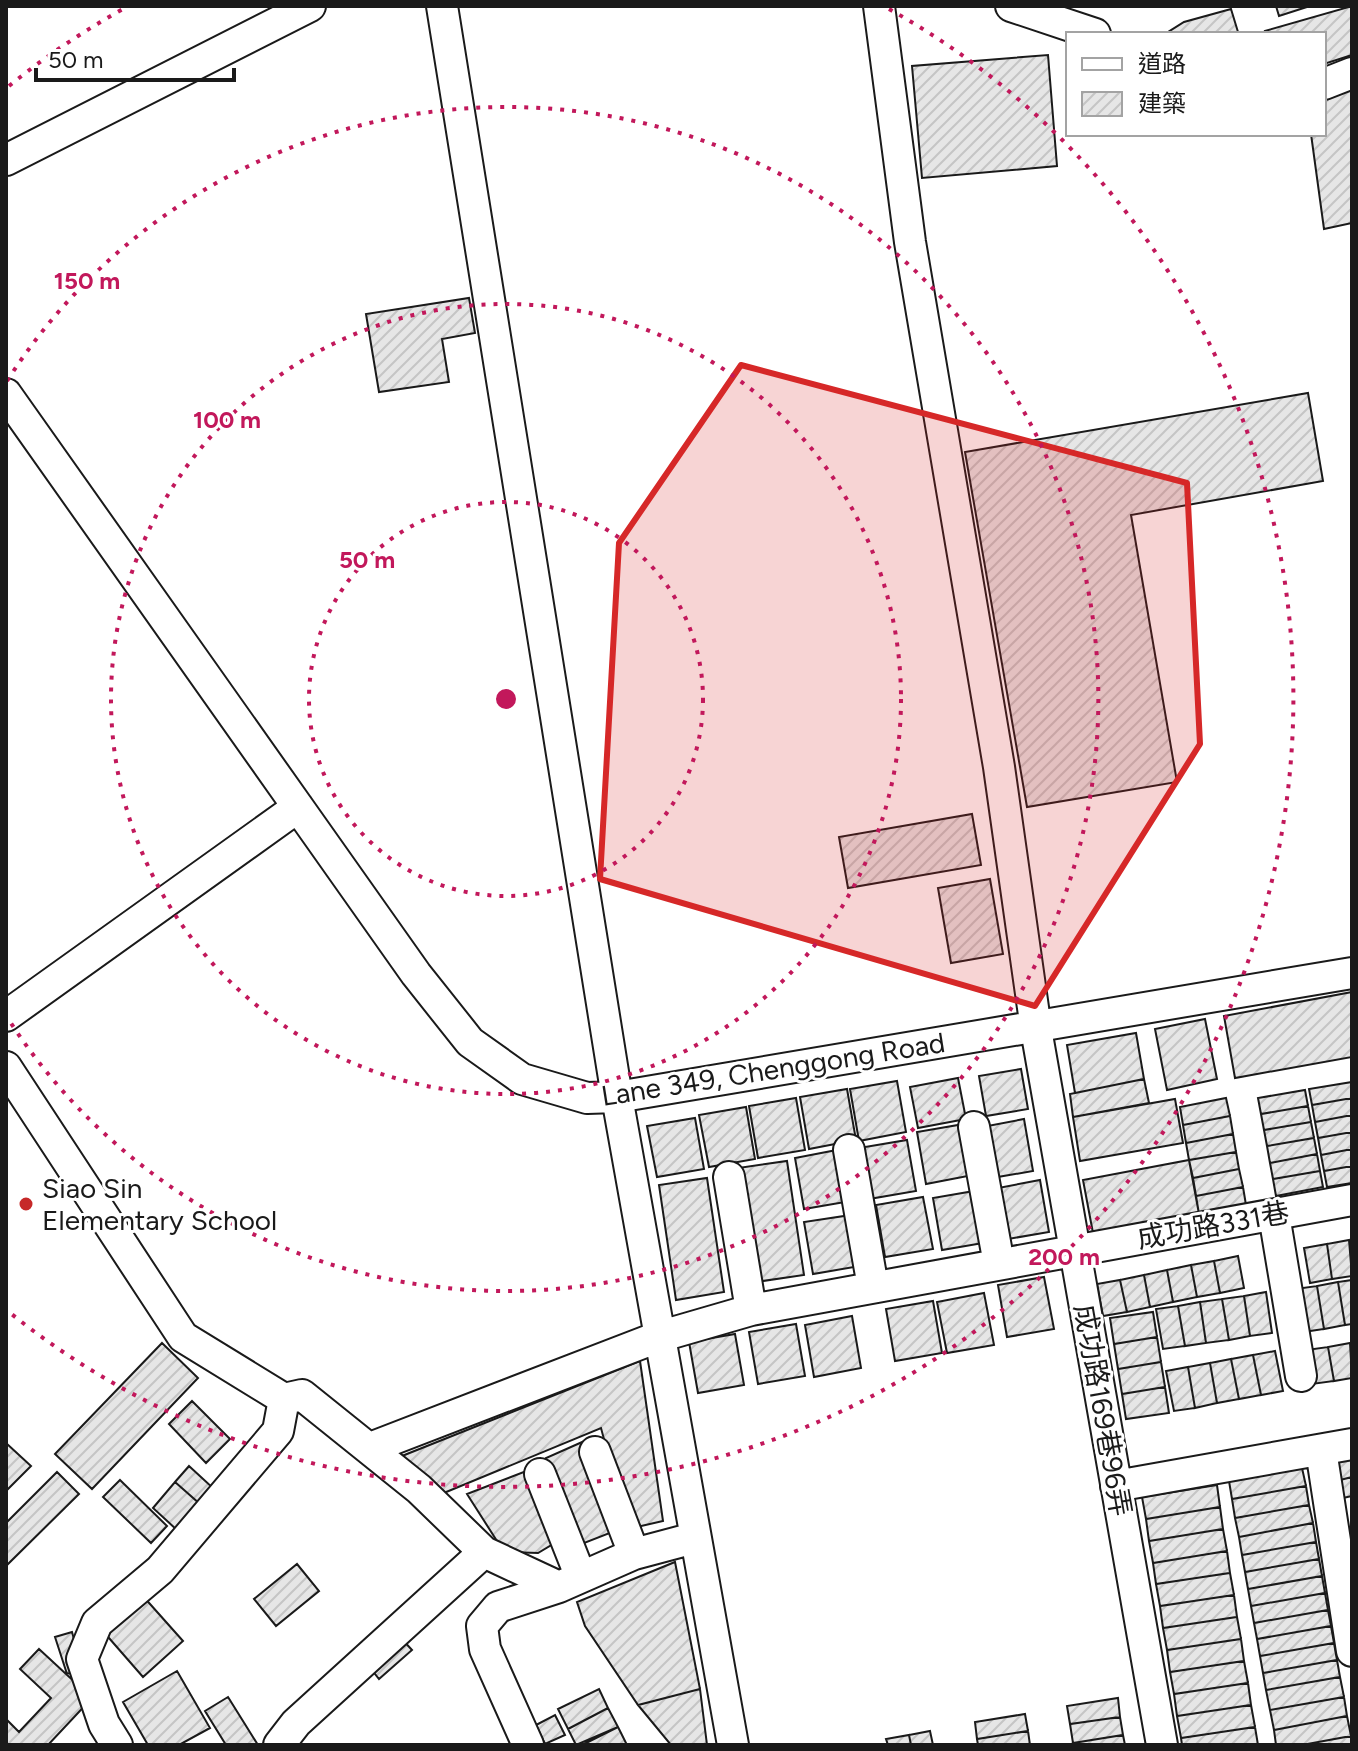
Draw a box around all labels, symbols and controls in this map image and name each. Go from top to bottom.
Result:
scale bar [36,32,234,82]
legend [1066,32,1326,136]
text: 50 m [48,45,104,74]
text: 道路 [1138,49,1186,78]
text: 建築 [1138,89,1186,118]
text: 150 m [54,266,120,295]
text: 100 m [193,405,261,434]
text: 50 m [339,545,395,574]
centre of rings [492,685,520,713]
street label: Lane 349, Chenggong Road [599,1025,947,1113]
place label: Siao Sin Elementary School [42,1171,277,1237]
marker: Siao Sin Elementary School [17,1195,35,1213]
street label: 成功路331巷 [1134,1195,1292,1255]
text: 200 m [1028,1242,1100,1271]
street label: 成功路169巷96弄 [1068,1301,1138,1519]

